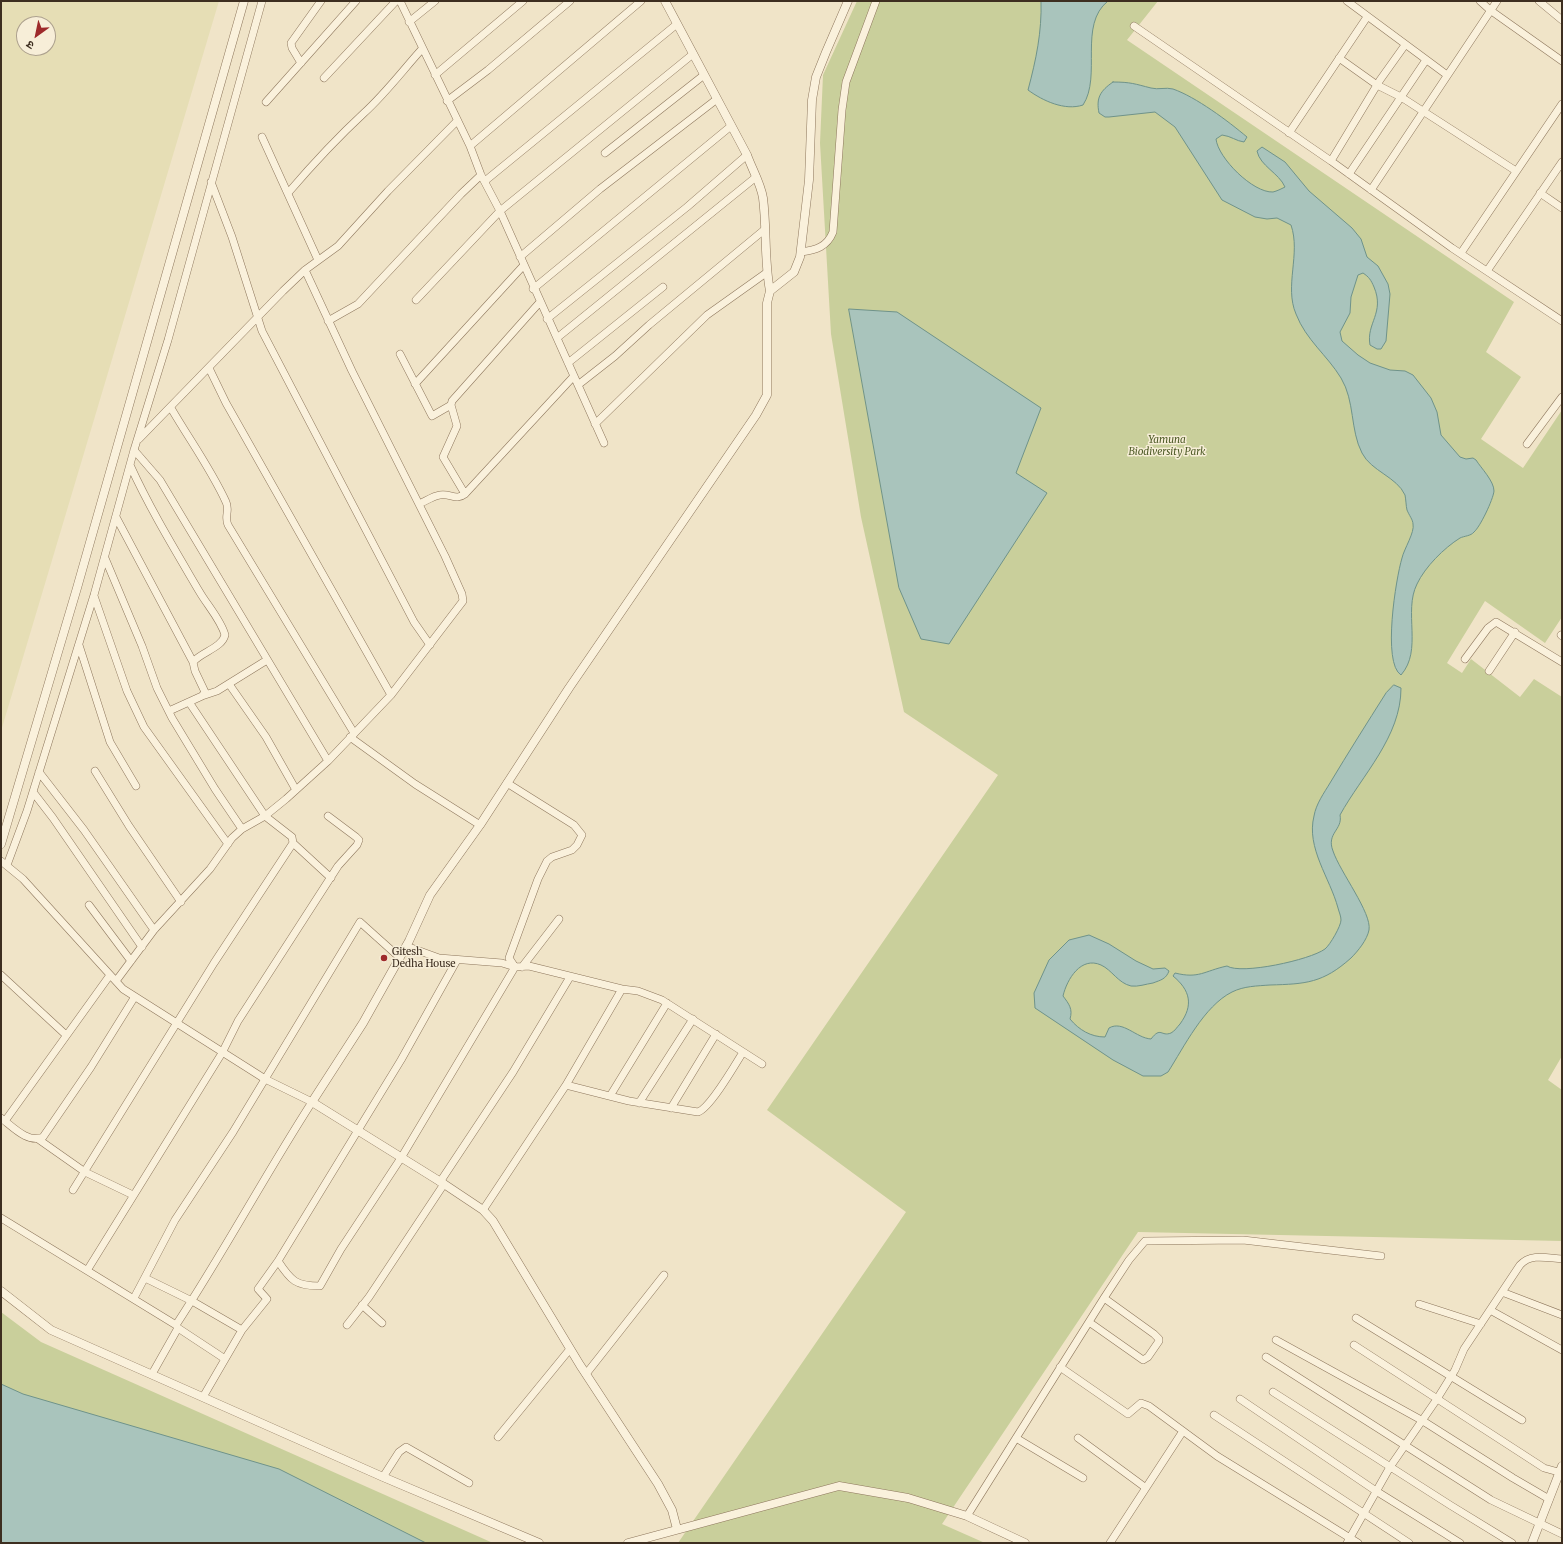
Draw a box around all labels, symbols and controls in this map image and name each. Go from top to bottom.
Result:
north arrow [16,16,56,56]
text: उ [23,38,37,53]
park label: Yamuna Biodiversity Park [1128,434,1206,458]
place label: Gitesh Dedha House [392,946,456,970]
marker: Gitesh Dedha House [379,953,389,963]

